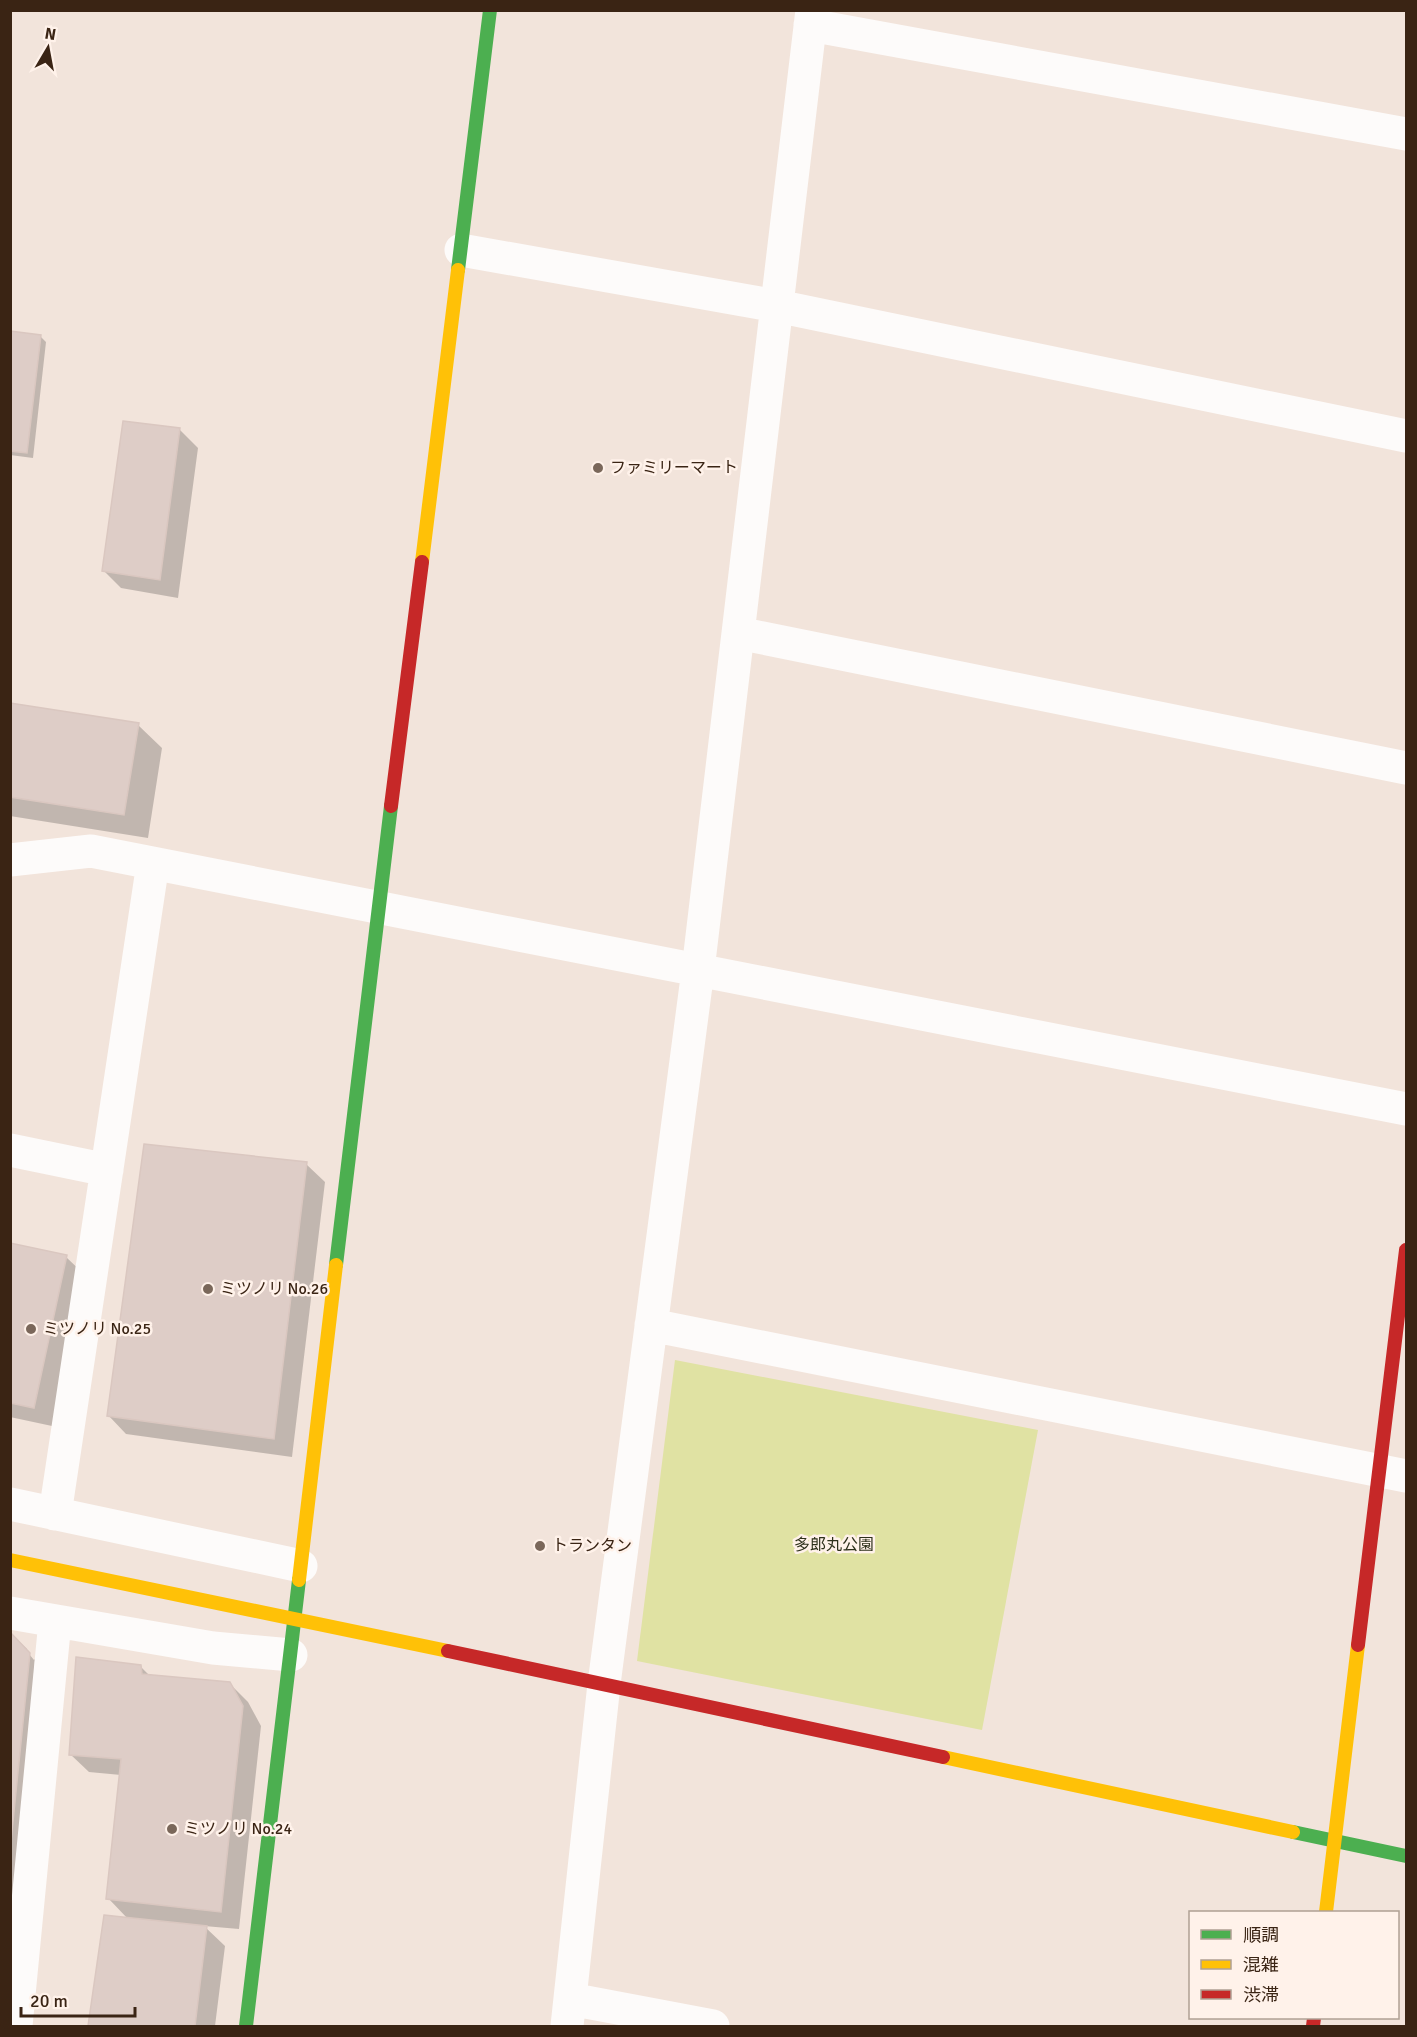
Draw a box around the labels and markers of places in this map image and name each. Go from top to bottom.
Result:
place label: ファミリーマート [610,458,738,478]
marker: ファミリーマート [591,461,605,475]
place label: ミツノリ No.26 [220,1279,328,1299]
marker: ミツノリ No.26 [201,1282,215,1296]
place label: ミツノリ No.25 [43,1319,151,1339]
marker: ミツノリ No.25 [24,1322,38,1336]
place label: トランタン [552,1536,632,1556]
marker: トランタン [533,1539,547,1553]
place label: ミツノリ No.24 [184,1819,292,1839]
marker: ミツノリ No.24 [165,1822,179,1836]

